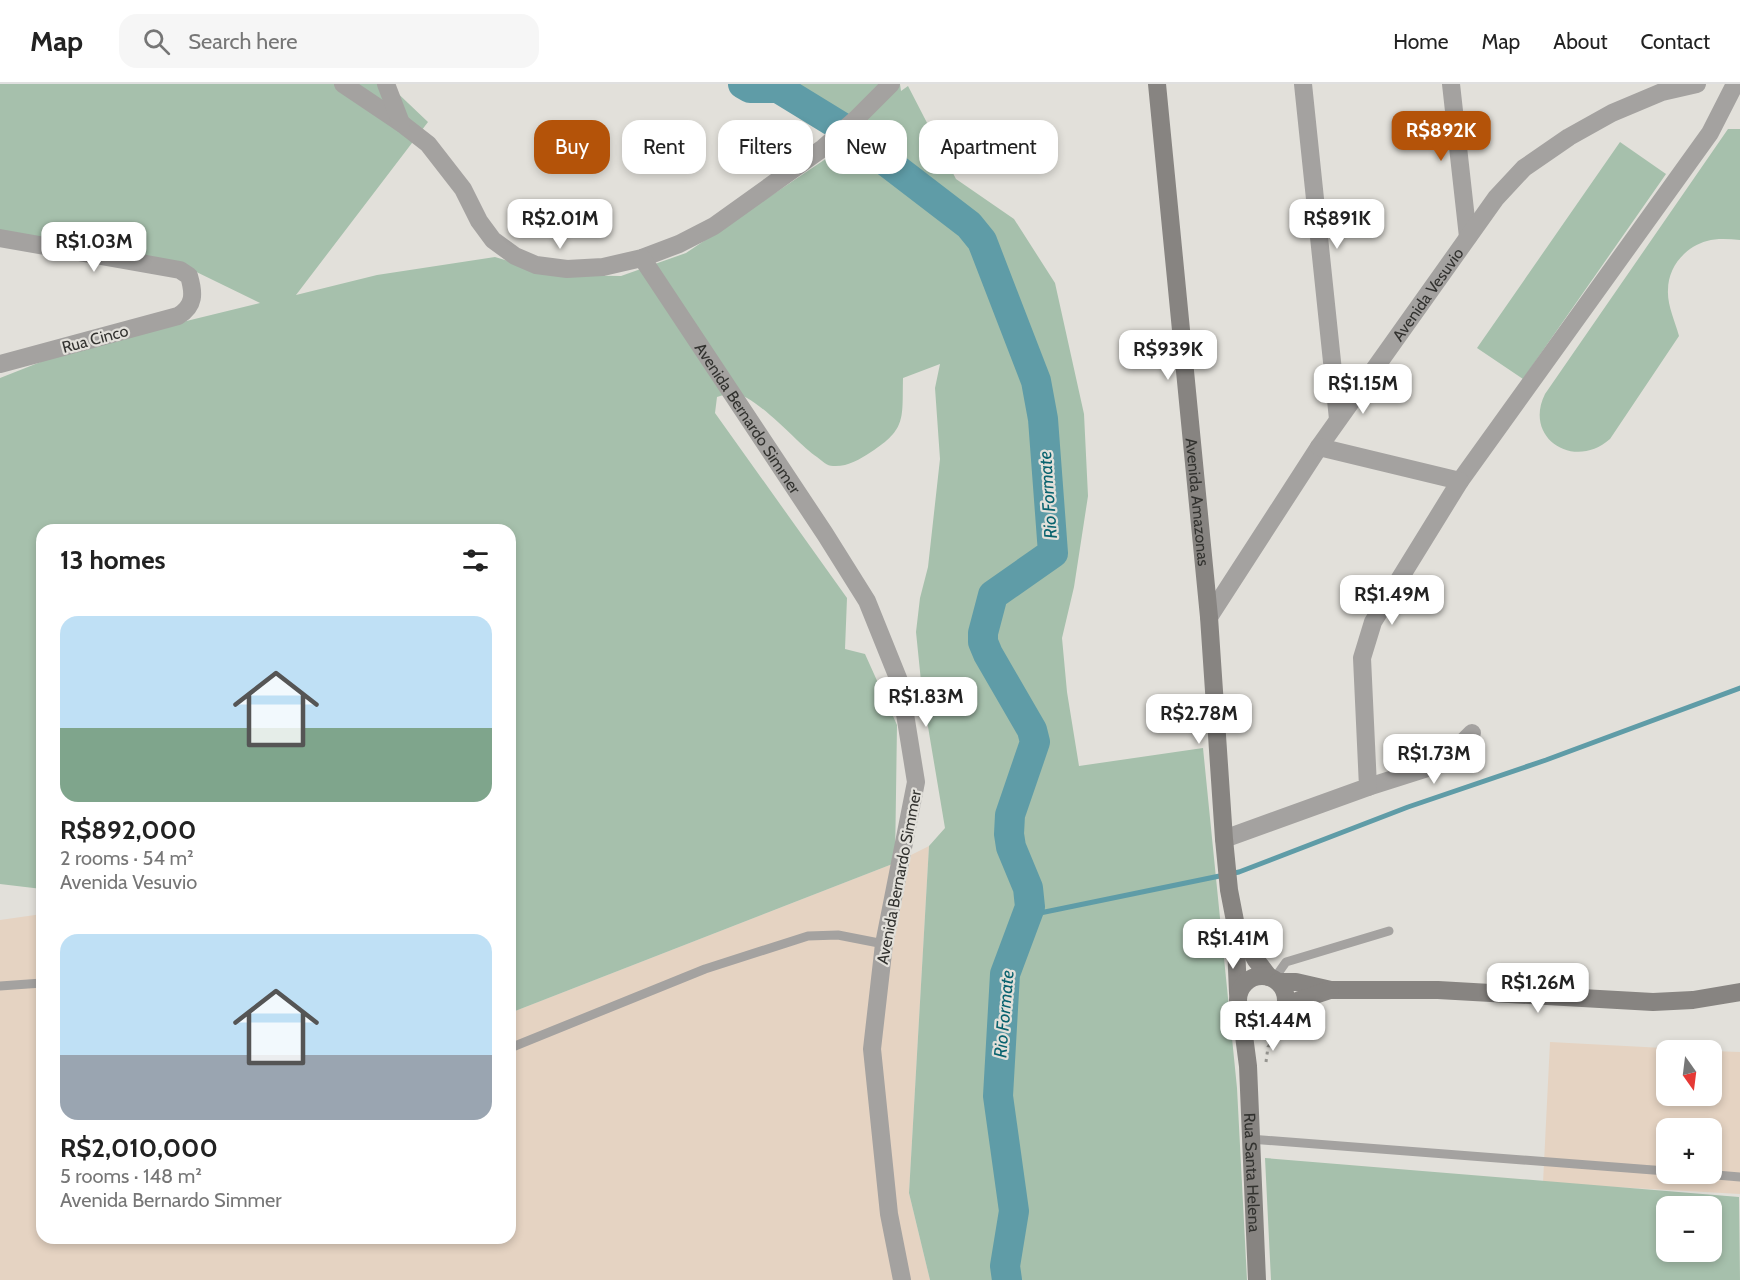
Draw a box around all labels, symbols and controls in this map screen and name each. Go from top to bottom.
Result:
search box [119,14,539,68]
text: Map [30,24,83,58]
icon: search [140,25,173,58]
text: Search here [188,28,297,55]
text: Home [1393,29,1449,54]
text: Map [1482,29,1520,54]
text: About [1553,29,1607,54]
text: Contact [1640,29,1710,54]
pin: R$892K [1392,111,1490,162]
text: R$892K [1406,118,1476,142]
chip: Buy [534,120,610,174]
chip: Rent [622,120,706,174]
chip: Filters [718,120,813,174]
chip: New [825,120,907,174]
chip: Apartment [919,120,1058,174]
pin: R$2.01M [505,199,615,250]
pin: R$891K [1288,199,1386,250]
text: R$2.01M [521,206,599,230]
text: R$891K [1303,206,1371,230]
pin: R$1.03M [39,222,149,273]
text: R$1.03M [55,229,133,253]
street label: Avenida Vesuvio [1388,244,1467,344]
street label: Rua Cinco [60,321,130,357]
pin: R$939K [1119,330,1217,381]
text: R$939K [1133,337,1203,361]
street label: Avenida Bernardo Simmer [691,339,806,498]
pin: R$1.15M [1308,364,1418,415]
text: R$1.15M [1328,371,1398,395]
street label: Avenida Amazonas [1182,437,1214,567]
water label: Rio Formate [1034,451,1062,539]
text: 13 homes [60,544,166,576]
icon: filters [459,544,492,577]
pin: R$1.49M [1337,575,1447,626]
text: R$1.49M [1354,582,1430,606]
icon: home [222,655,330,763]
pin: R$1.83M [871,677,981,728]
text: R$1.83M [888,684,964,708]
pin: R$2.78M [1144,694,1254,745]
text: R$2.78M [1160,701,1238,725]
pin: R$1.73M [1379,734,1489,785]
text: R$1.73M [1397,741,1471,765]
street label: Avenida Bernardo Simmer [873,787,925,966]
text: R$892,000 [60,814,196,846]
text: 2 rooms · 54 m² [60,846,194,870]
text: Avenida Vesuvio [60,870,197,894]
pin: R$1.41M [1178,919,1288,970]
text: R$1.41M [1197,926,1269,950]
pin: R$1.26M [1483,963,1593,1014]
water label: Rio Formate [989,969,1019,1059]
text: R$1.26M [1501,970,1575,994]
icon: home [222,973,330,1081]
pin: R$1.44M [1218,1001,1328,1052]
text: R$1.44M [1234,1008,1312,1032]
north arrow [1656,1040,1722,1106]
map controls [1656,1040,1722,1262]
street label: Rua Santa Helena [1240,1112,1264,1233]
button: + [1656,1118,1722,1184]
text: R$2,010,000 [60,1132,218,1164]
text: 5 rooms · 148 m² [60,1164,202,1188]
text: Avenida Bernardo Simmer [60,1188,282,1212]
button: − [1656,1196,1722,1262]

